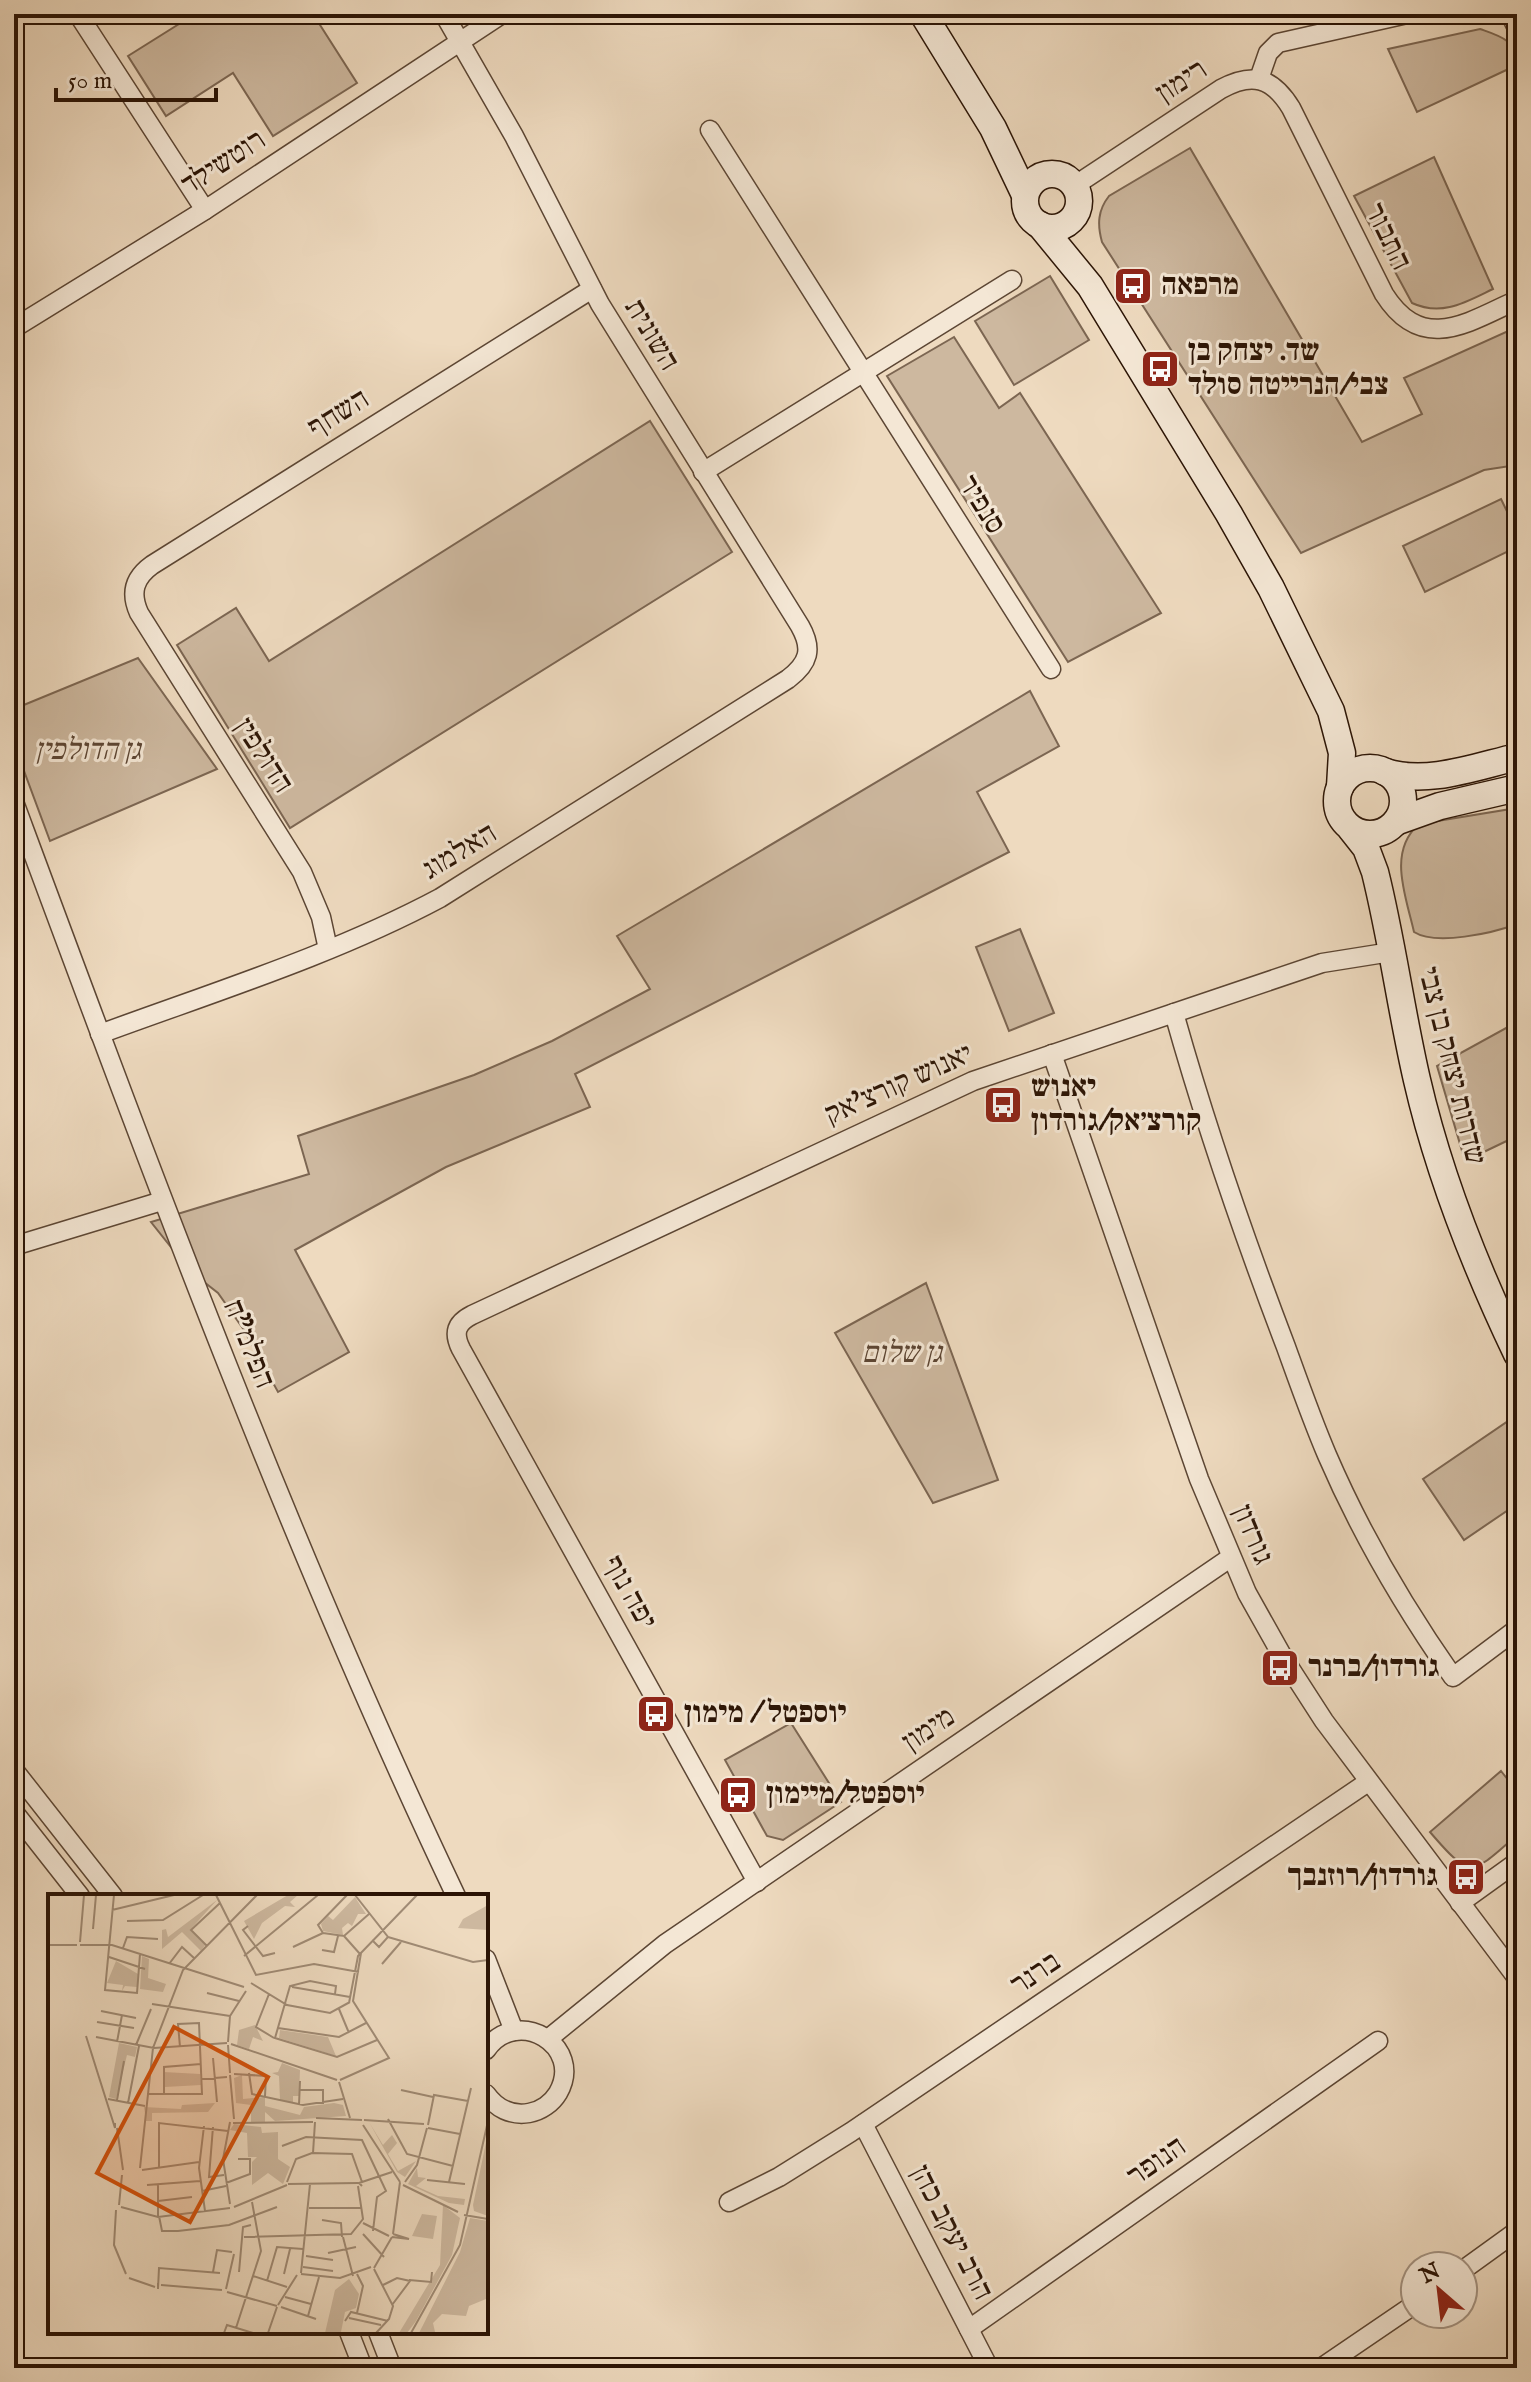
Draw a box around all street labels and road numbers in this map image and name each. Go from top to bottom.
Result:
street label: רימון [1149,51,1215,113]
street label: רוטשילד [175,122,273,204]
street label: התבור [1355,197,1419,277]
street label: השונית [615,292,687,378]
street label: השחף [301,381,377,447]
street label: סנפיר [948,469,1014,541]
street label: הדולפין [225,711,301,801]
street label: האלמוג [416,815,504,889]
street label: שדרות יצחק בן צבי [1408,963,1494,1169]
street label: יאנוש קורצ'אק [819,1035,979,1135]
street label: הפלמ"ח [213,1294,283,1394]
street label: גורדון [1223,1499,1281,1571]
street label: יפה נוף [593,1549,665,1637]
street label: מימון [895,1699,963,1761]
street label: ברנר [1004,1944,1068,2004]
street label: הנופר [1120,2128,1194,2196]
street label: הרב יעקב כהן [901,2159,1001,2307]

